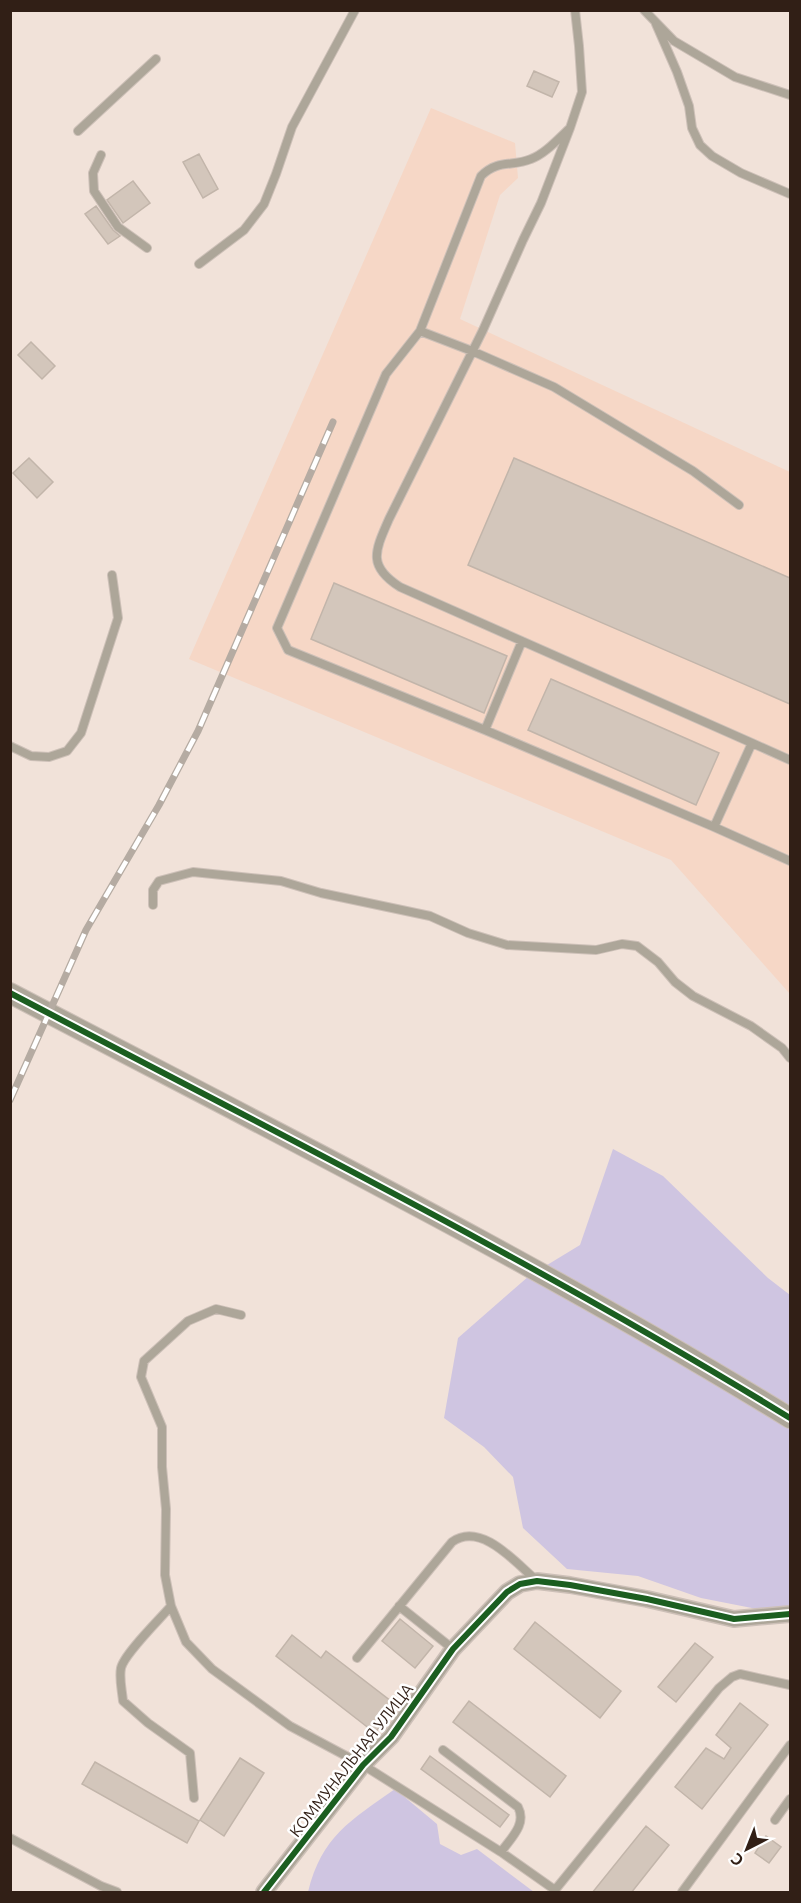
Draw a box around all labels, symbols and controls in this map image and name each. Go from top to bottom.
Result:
street label: КОММУНАЛЬНАЯ УЛИЦА [286,1679,417,1840]
north arrow [717,1819,777,1879]
text: С [727,1850,747,1870]

